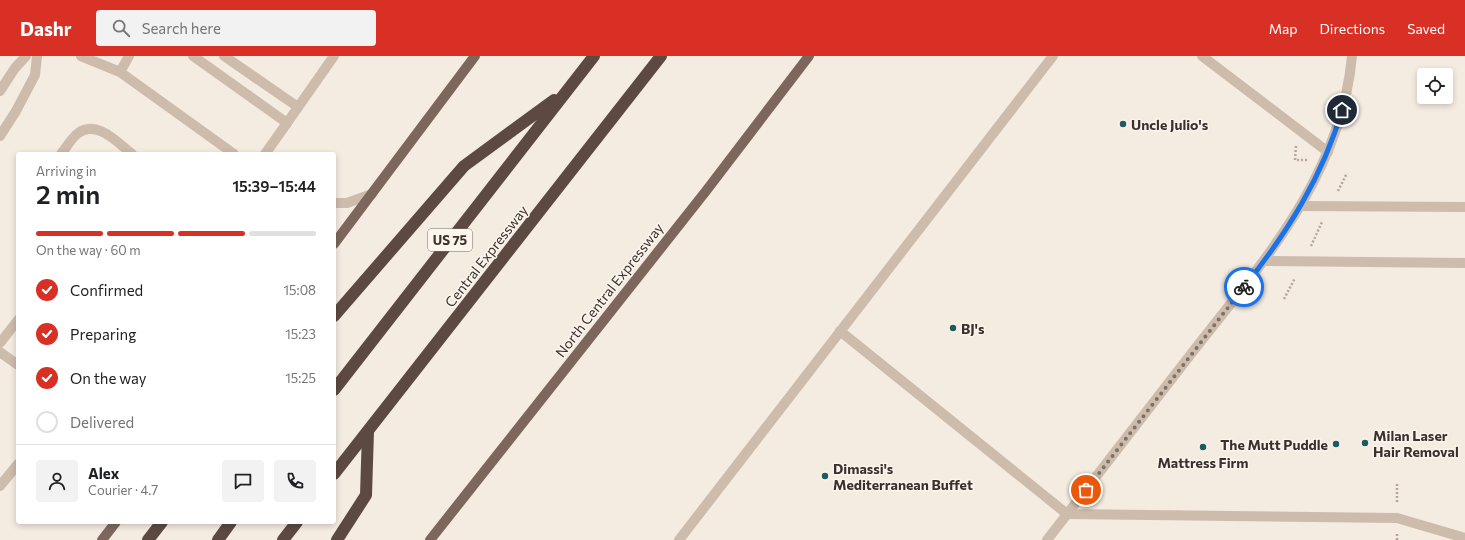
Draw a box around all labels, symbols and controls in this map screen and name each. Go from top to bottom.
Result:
search box [96,10,376,46]
text: Dashr [20,17,72,40]
icon: search [110,17,132,39]
text: Search here [142,19,221,37]
text: Map [1269,20,1298,37]
text: Directions [1320,20,1385,37]
text: Saved [1407,20,1445,37]
map controls [1417,68,1453,104]
button: locate [1417,68,1453,104]
pin [1325,93,1359,127]
icon: home [1331,99,1353,121]
place label: Uncle Julio's [1131,116,1209,133]
marker: Uncle Julio's [1118,119,1128,129]
text: Arriving in [36,163,96,179]
text: 15:39–15:44 [232,177,316,195]
text: 2 min [36,178,100,209]
street label: Central Expressway [441,202,531,310]
street label: North Central Expressway [551,220,667,360]
road number: US 75 [428,229,472,251]
text: On the way · 60 m [36,242,141,258]
courier [1224,267,1264,307]
icon: bike [1233,276,1255,298]
icon: check [36,279,58,301]
text: Confirmed [70,281,143,299]
text: 15:08 [284,282,316,298]
place label: BJ's [961,320,985,337]
icon: check [36,323,58,345]
marker: BJ's [948,323,958,333]
text: Preparing [70,325,136,343]
text: 15:23 [285,326,316,342]
icon: check [36,367,58,389]
text: On the way [70,369,147,387]
text: 15:25 [285,370,316,386]
text: Delivered [70,413,134,431]
place label: Milan Laser Hair Removal [1373,427,1459,460]
place label: The Mutt Puddle [1220,436,1328,453]
marker: Milan Laser Hair Removal [1360,438,1370,448]
marker: The Mutt Puddle [1331,439,1341,449]
marker: Mattress Firm [1198,442,1208,452]
place label: Mattress Firm [1157,454,1249,471]
button: person [36,460,78,502]
button: chat [222,460,264,502]
button: phone [274,460,316,502]
place label: Dimassi's Mediterranean Buffet [833,460,973,493]
text: Alex [88,464,119,482]
marker: Dimassi's Mediterranean Buffet [820,471,830,481]
pin [1069,473,1103,507]
icon: bag [1075,479,1097,501]
text: Courier · 4.7 [88,482,158,498]

